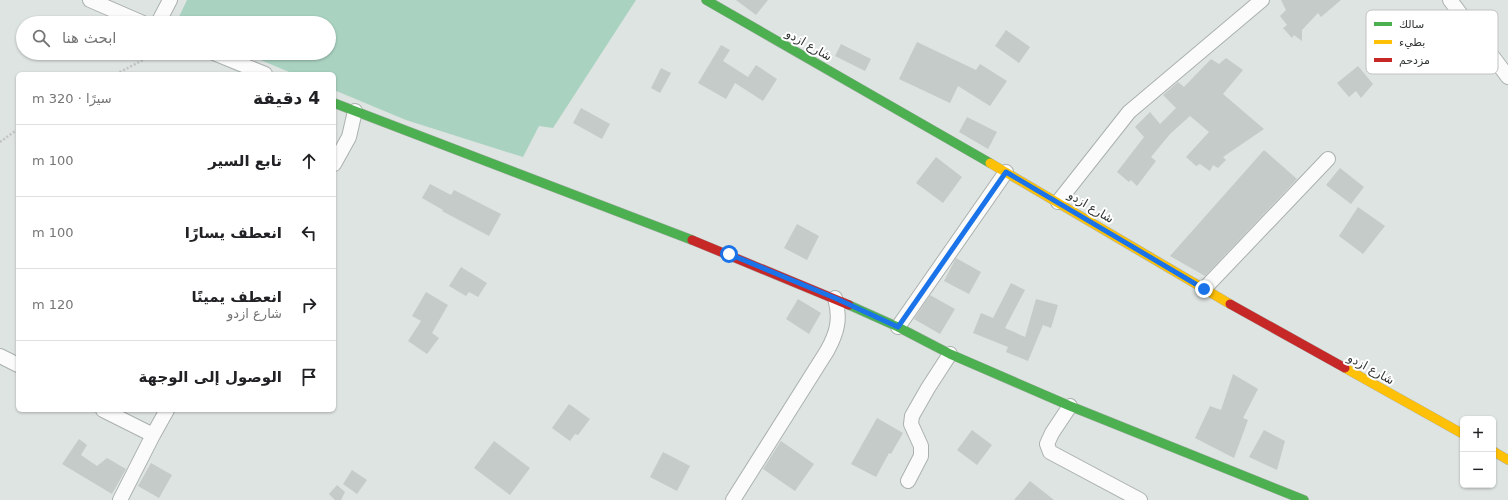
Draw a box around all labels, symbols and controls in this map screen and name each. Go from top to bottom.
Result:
legend [1366,10,1498,74]
search box [16,16,336,60]
text: سالك [1399,18,1424,31]
street label: شارع ازدو [782,26,834,65]
icon: search [30,27,52,49]
text: ابحث هنا [62,29,117,47]
text: بطيء [1399,36,1425,49]
text: مزدحم [1399,54,1430,67]
text: 4 دقيقة [253,88,320,108]
text: سيرًا · 320 m [32,91,112,106]
icon: ahead [298,150,320,172]
text: تابع السير [208,152,282,170]
text: 100 m [32,153,74,168]
street label: شارع ازدو [1064,187,1116,227]
icon: left [298,222,320,244]
text: انعطف يسارًا [185,224,282,242]
text: 100 m [32,225,74,240]
route start [720,245,738,263]
route end [1195,280,1213,298]
text: انعطف يمينًا [191,288,282,306]
icon: right [298,294,320,316]
text: 120 m [32,297,74,312]
text: شارع ازدو [227,306,282,321]
street label: شارع ازدو [1344,350,1397,388]
icon: arrive [298,366,320,388]
text: الوصول إلى الوجهة [139,368,282,386]
map controls [1460,416,1496,488]
button: + [1460,416,1496,452]
button: − [1460,452,1496,488]

